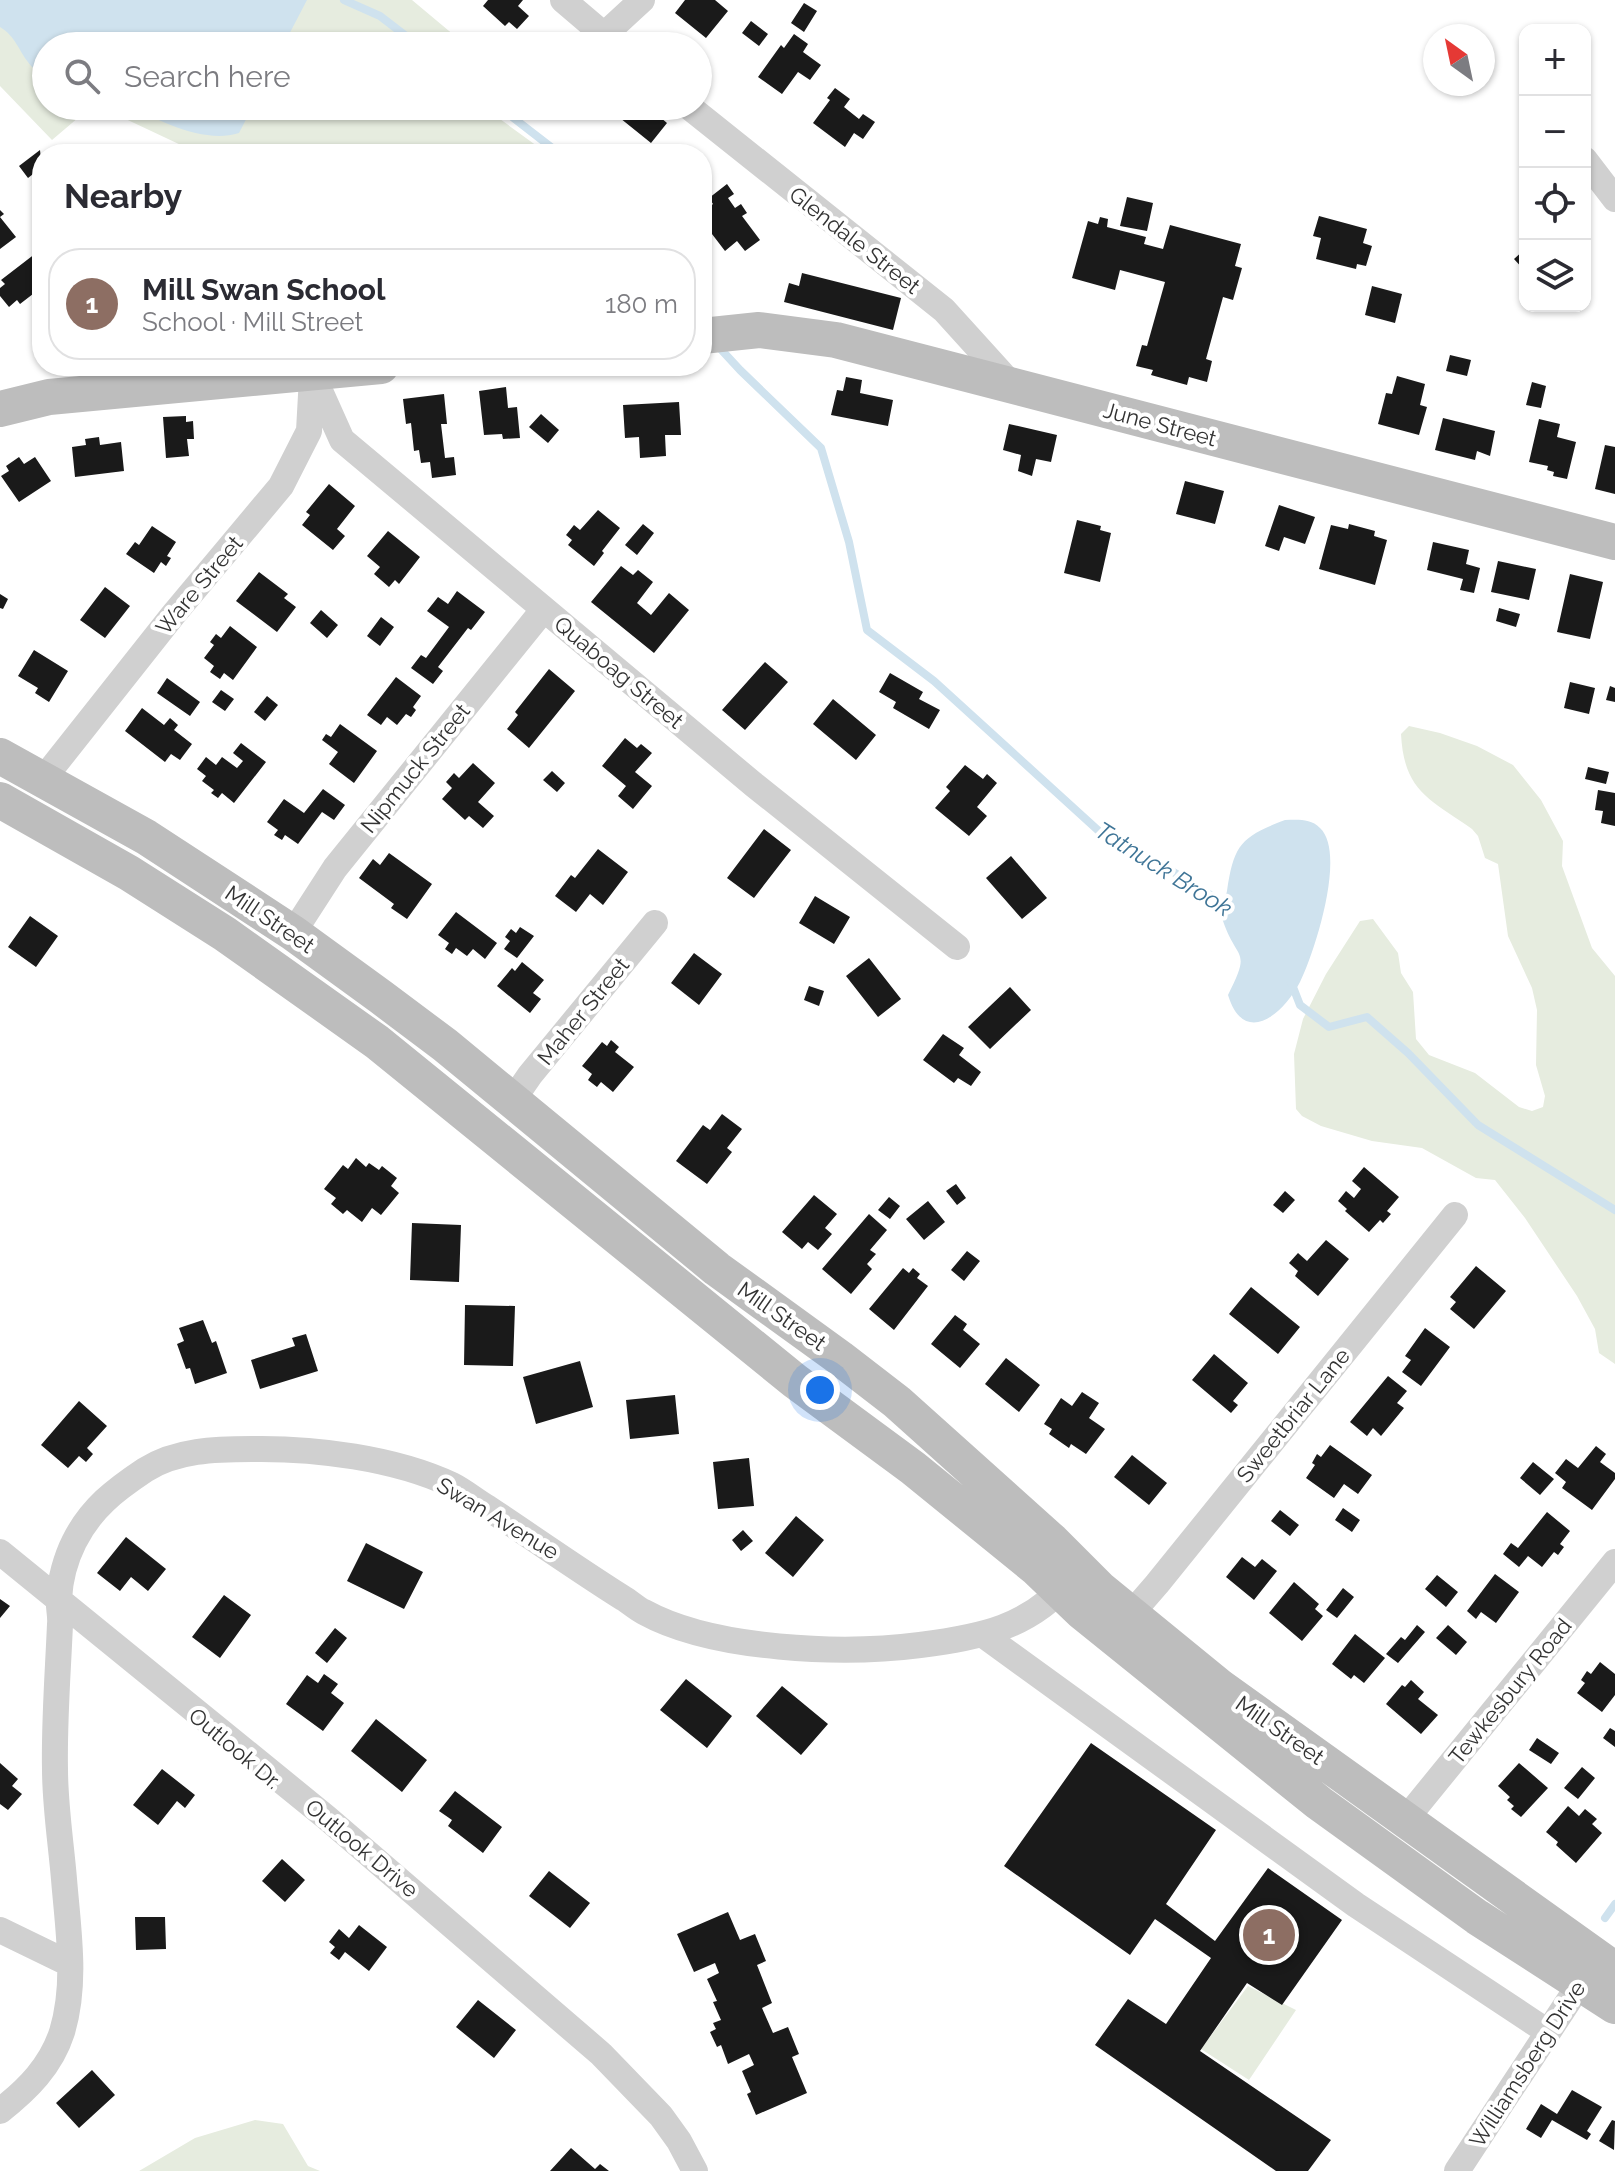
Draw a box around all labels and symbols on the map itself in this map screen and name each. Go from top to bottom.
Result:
north arrow [1423,24,1495,96]
street label: Glendale Street [784,181,926,299]
street label: June Street [1101,396,1220,452]
street label: Ware Street [150,530,248,640]
street label: Quaboag Street [549,610,689,734]
street label: Nipmuck Street [355,698,476,838]
water label: Tatnuck Brook [1090,815,1238,923]
street label: Mill Street [220,880,320,959]
street label: Maher Street [532,952,635,1070]
street label: Mill Street [733,1276,832,1356]
street label: Sweetbriar Lane [1231,1343,1355,1487]
your location [800,1370,840,1410]
street label: Swan Avenue [432,1471,564,1565]
street label: Tewkesbury Road [1443,1613,1577,1769]
street label: Mill Street [1231,1690,1330,1770]
street label: Outlook Dr. [184,1702,286,1794]
street label: Outlook Drive [300,1793,424,1903]
pin: 1 [1243,1905,1295,1965]
street label: Williamsberg Drive [1464,1976,1591,2152]

